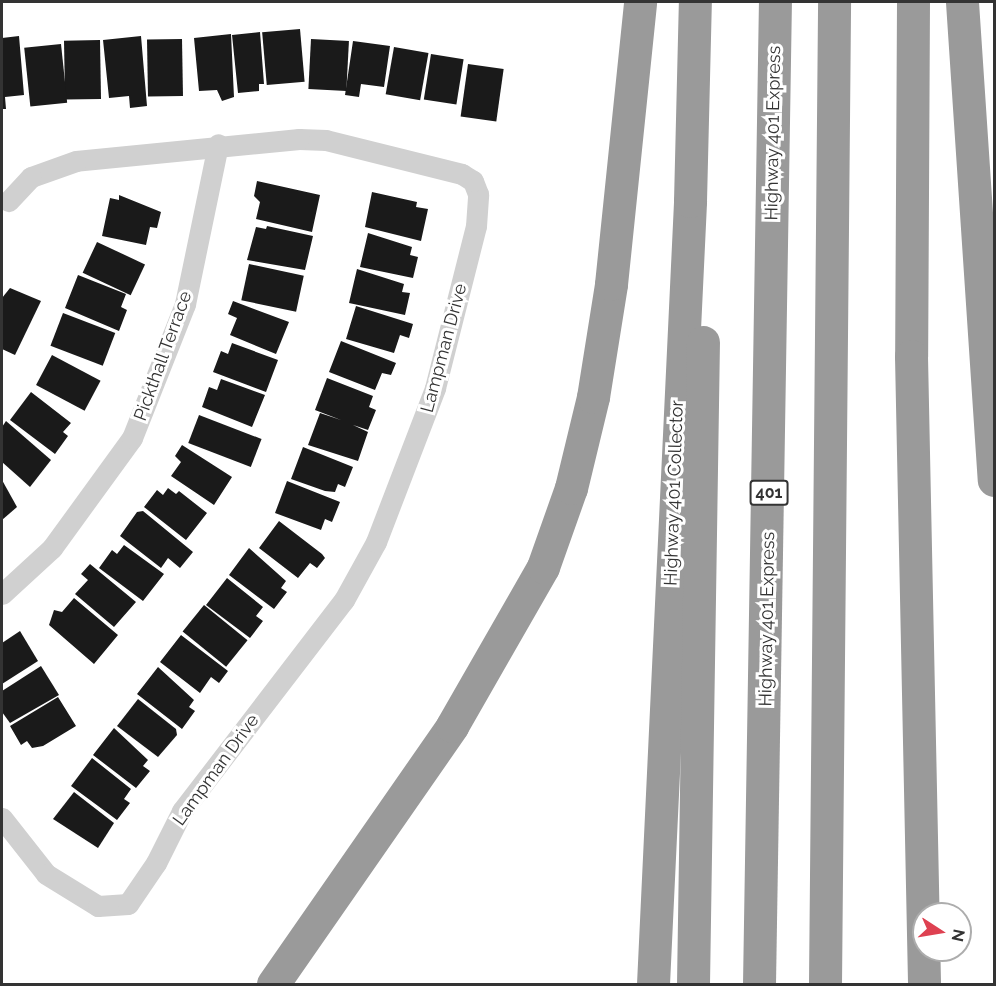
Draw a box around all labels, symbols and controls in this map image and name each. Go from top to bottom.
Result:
street label: Highway 401 Express [761,45,785,221]
street label: Lampman Drive [416,281,472,415]
street label: Pickthall Terrace [129,288,197,424]
street label: Highway 401 Collector [660,400,688,586]
road number: 401 [750,480,788,506]
street label: Highway 401 Express [755,531,779,707]
street label: Lampman Drive [168,710,264,830]
north arrow [912,902,972,962]
text: N [948,927,969,943]

